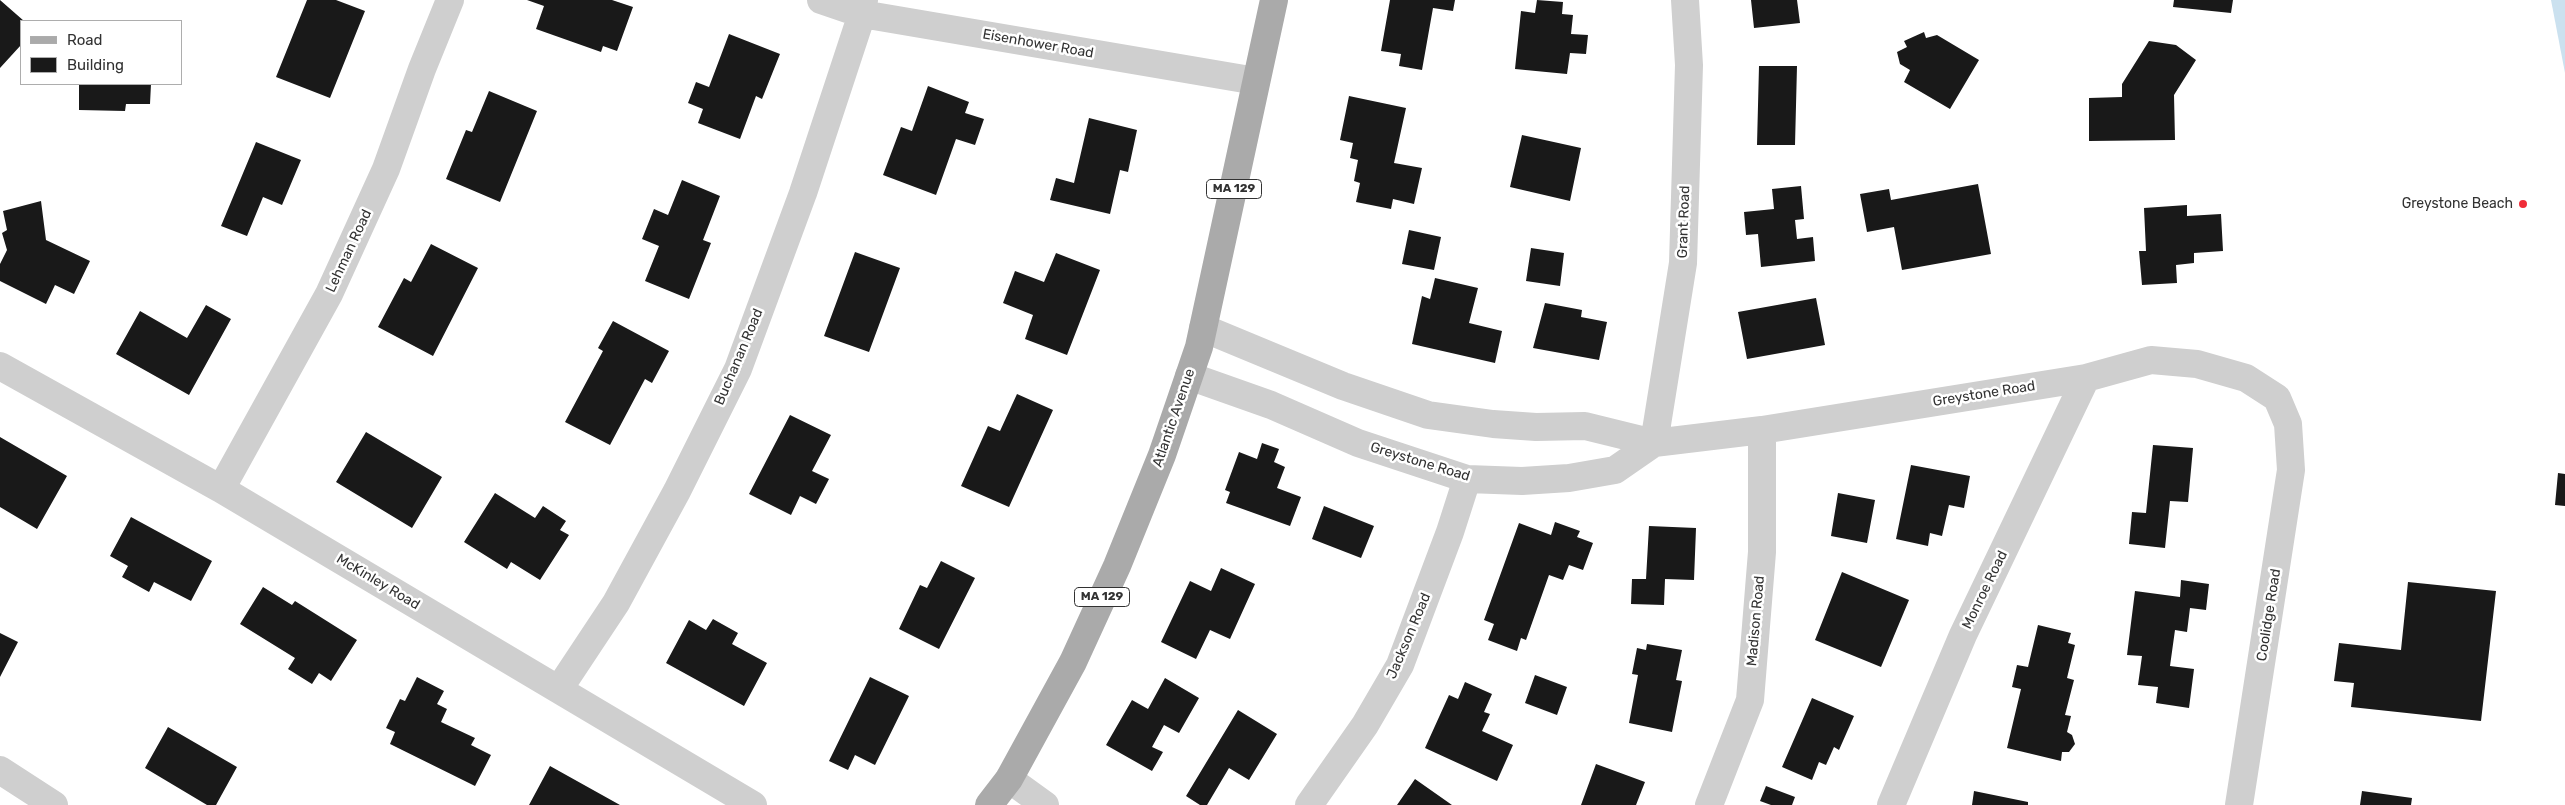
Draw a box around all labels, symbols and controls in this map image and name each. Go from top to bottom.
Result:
legend [20,20,182,85]
street label: Eisenhower Road [981,26,1095,62]
text: Road [67,31,103,49]
text: Building [67,56,124,74]
road number: MA 129 [1206,180,1262,198]
street label: Grant Road [1674,185,1694,259]
place label: Greystone Beach [2402,196,2513,212]
marker: Greystone Beach [2517,198,2529,210]
street label: Lehman Road [323,207,375,295]
street label: Buchanan Road [711,306,767,408]
street label: Atlantic Avenue [1149,367,1199,469]
street label: Greystone Road [1932,378,2036,410]
street label: Greystone Road [1368,439,1472,485]
street label: Monroe Road [1959,548,2011,632]
street label: McKinley Road [333,550,423,614]
street label: Coolidge Road [2253,568,2285,662]
street label: Madison Road [1744,575,1768,667]
road number: MA 129 [1074,588,1130,606]
street label: Jackson Road [1383,591,1435,681]

